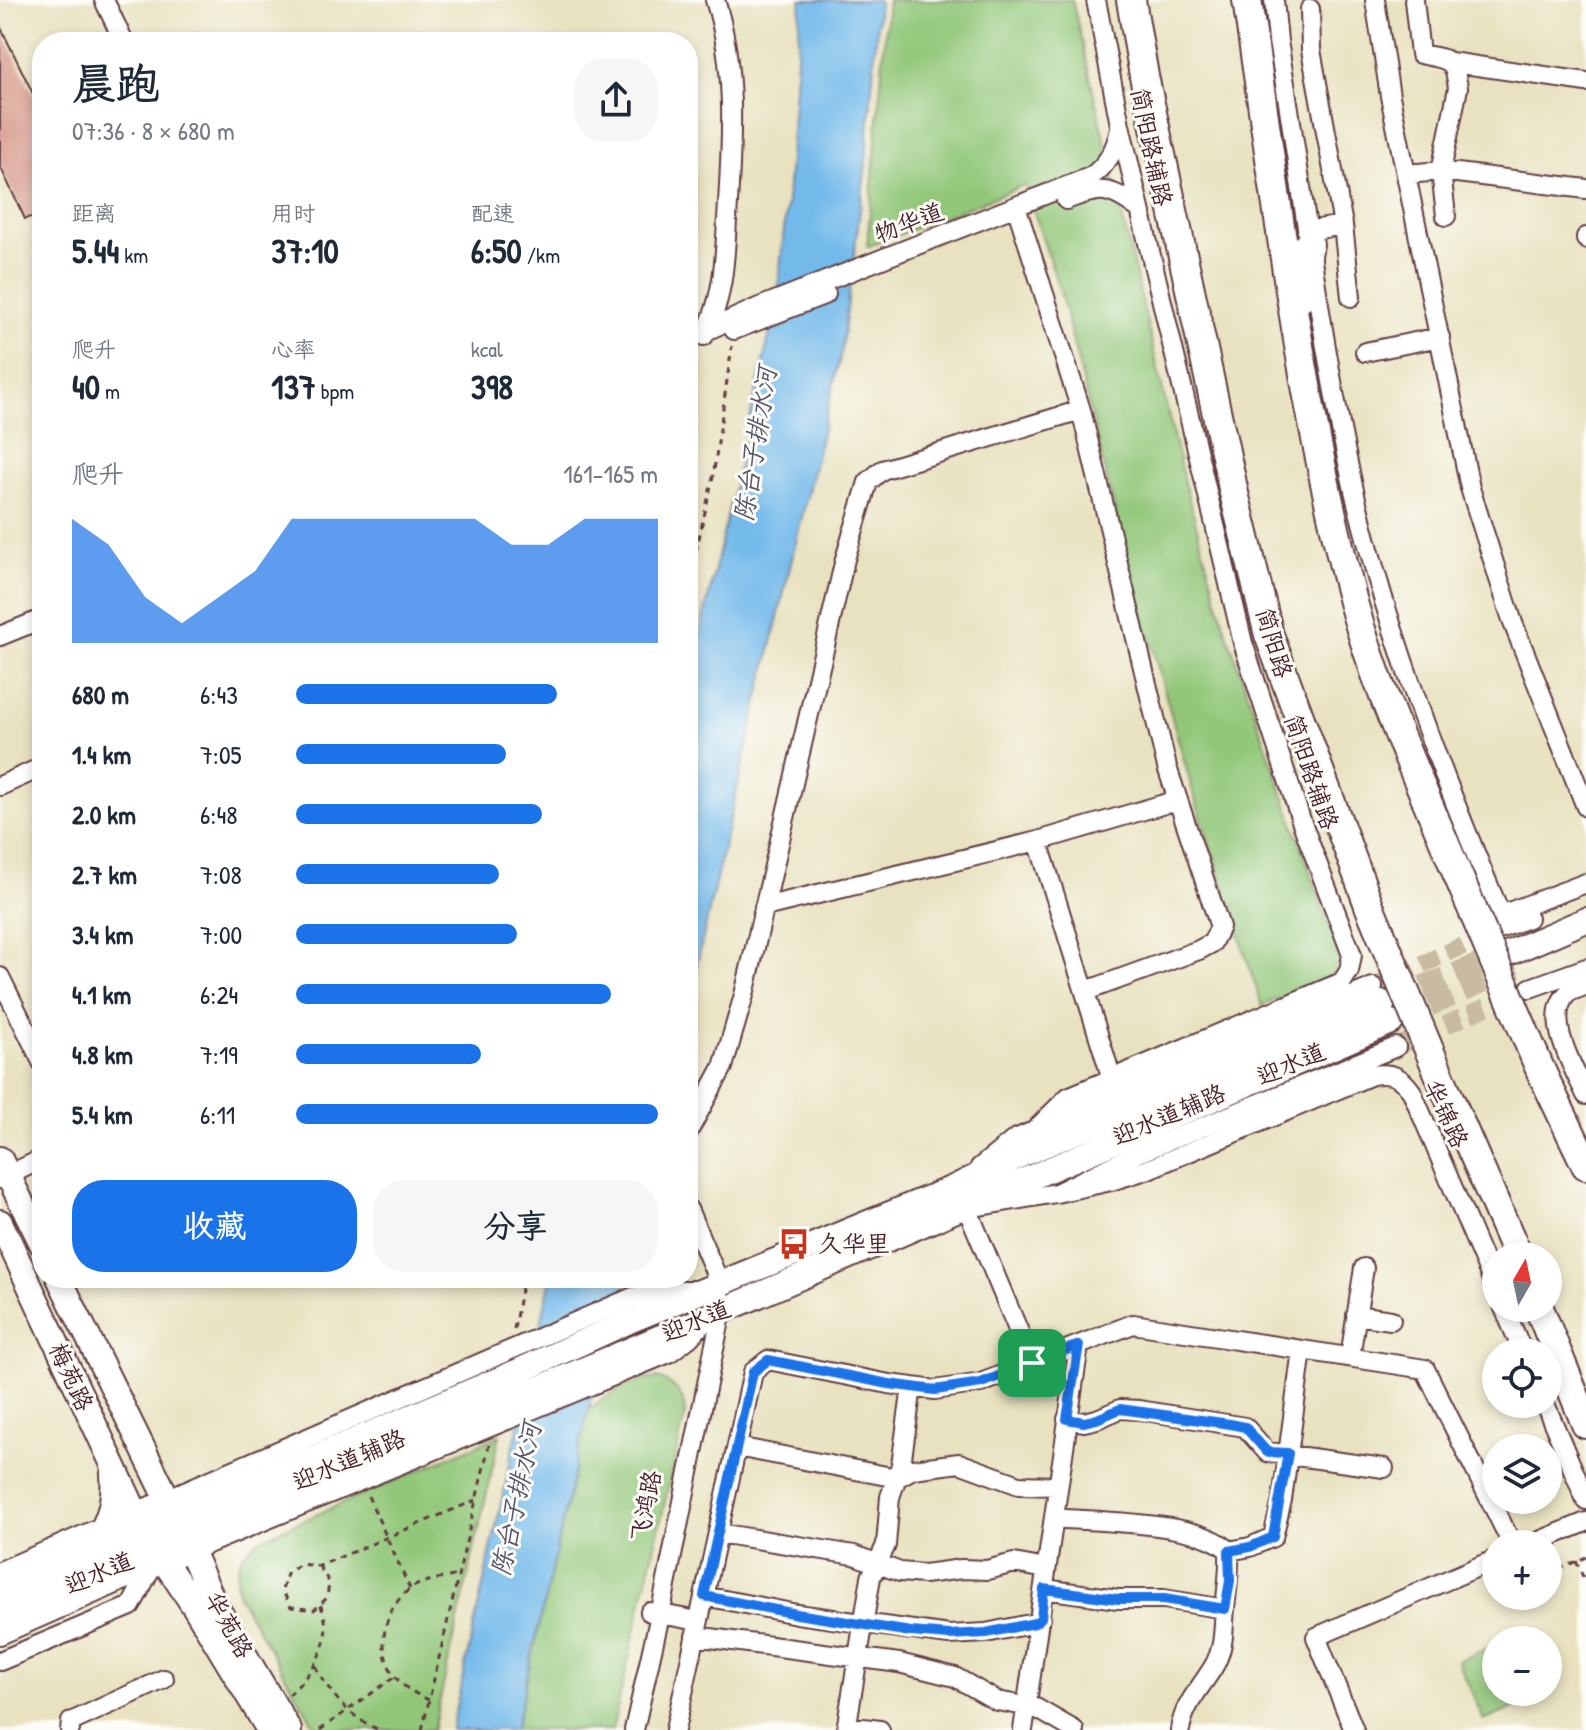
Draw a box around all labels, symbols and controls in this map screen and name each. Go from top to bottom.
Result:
text: 晨跑 [72,53,160,113]
button: share [574,58,658,142]
street label: 简阳路辅路 [1124,85,1180,209]
text: 07:36 · 8 × 680 m [72,113,235,148]
street label: 物华道 [869,194,948,250]
text: 距离 [72,198,116,228]
text: 用时 [271,198,315,228]
text: 配速 [471,198,515,228]
text: 5.44 [72,228,119,274]
text: 37:10 [271,228,339,274]
text: 6:50 [471,228,522,274]
text: km [119,240,148,270]
text: /km [522,240,560,270]
text: 爬升 [72,334,116,364]
text: 心率 [271,334,315,364]
text: kcal [471,334,503,364]
water label: 陈台子排水河 [725,360,785,524]
text: 40 [72,364,100,410]
text: 137 [271,364,316,410]
text: 398 [471,364,513,410]
text: m [100,376,120,406]
text: bpm [316,376,354,406]
text: 爬升 [72,456,124,491]
text: 161–165 m [563,456,658,491]
street label: 简阳路 [1249,604,1301,682]
text: 680 m [72,677,129,712]
text: 6:43 [200,677,238,712]
street label: 简阳路辅路 [1277,710,1347,834]
text: 1.4 km [72,737,131,772]
text: 7:05 [200,737,242,772]
text: 2.0 km [72,797,136,832]
text: 6:48 [200,797,237,832]
text: 2.7 km [72,857,137,892]
text: 7:08 [200,857,242,892]
text: 3.4 km [72,917,133,952]
text: 7:00 [200,917,242,952]
text: 4.1 km [72,977,131,1012]
text: 6:24 [200,977,238,1012]
street label: 迎水道 [1251,1034,1330,1092]
text: 4.8 km [72,1037,133,1072]
text: 7:19 [200,1037,238,1072]
street label: 华锦路 [1417,1074,1477,1153]
street label: 迎水道辅路 [1107,1076,1230,1152]
text: 5.4 km [72,1097,133,1132]
text: 6:11 [200,1097,235,1132]
button: 收藏 [72,1180,357,1272]
button: 分享 [373,1180,658,1272]
bus stop icon: 久华里 [777,1227,811,1261]
place label: 久华里 [818,1227,890,1259]
north arrow [1482,1242,1562,1322]
map controls [1482,1242,1562,1706]
street label: 迎水道 [656,1291,735,1349]
pin [998,1329,1066,1397]
street label: 梅苑路 [42,1337,102,1416]
button: locate [1482,1338,1562,1418]
icon: arrive [1010,1341,1054,1385]
water label: 陈台子排水河 [482,1415,550,1579]
street label: 迎水道辅路 [287,1421,410,1497]
button: layers [1482,1434,1562,1514]
street label: 飞鸿路 [622,1467,668,1544]
button: + [1482,1530,1562,1610]
street label: 迎水道 [59,1543,138,1601]
street label: 华苑路 [198,1585,261,1664]
button: − [1482,1626,1562,1706]

